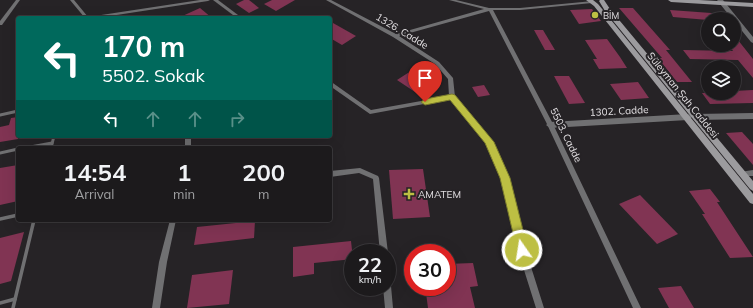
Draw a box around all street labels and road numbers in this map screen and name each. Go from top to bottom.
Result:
street label: 1326. Cadde [373,10,431,52]
street label: Süleyman Şah Caddesi [644,50,722,140]
street label: 1302. Cadde [589,103,649,119]
street label: 5503. Cadde [547,106,585,164]

